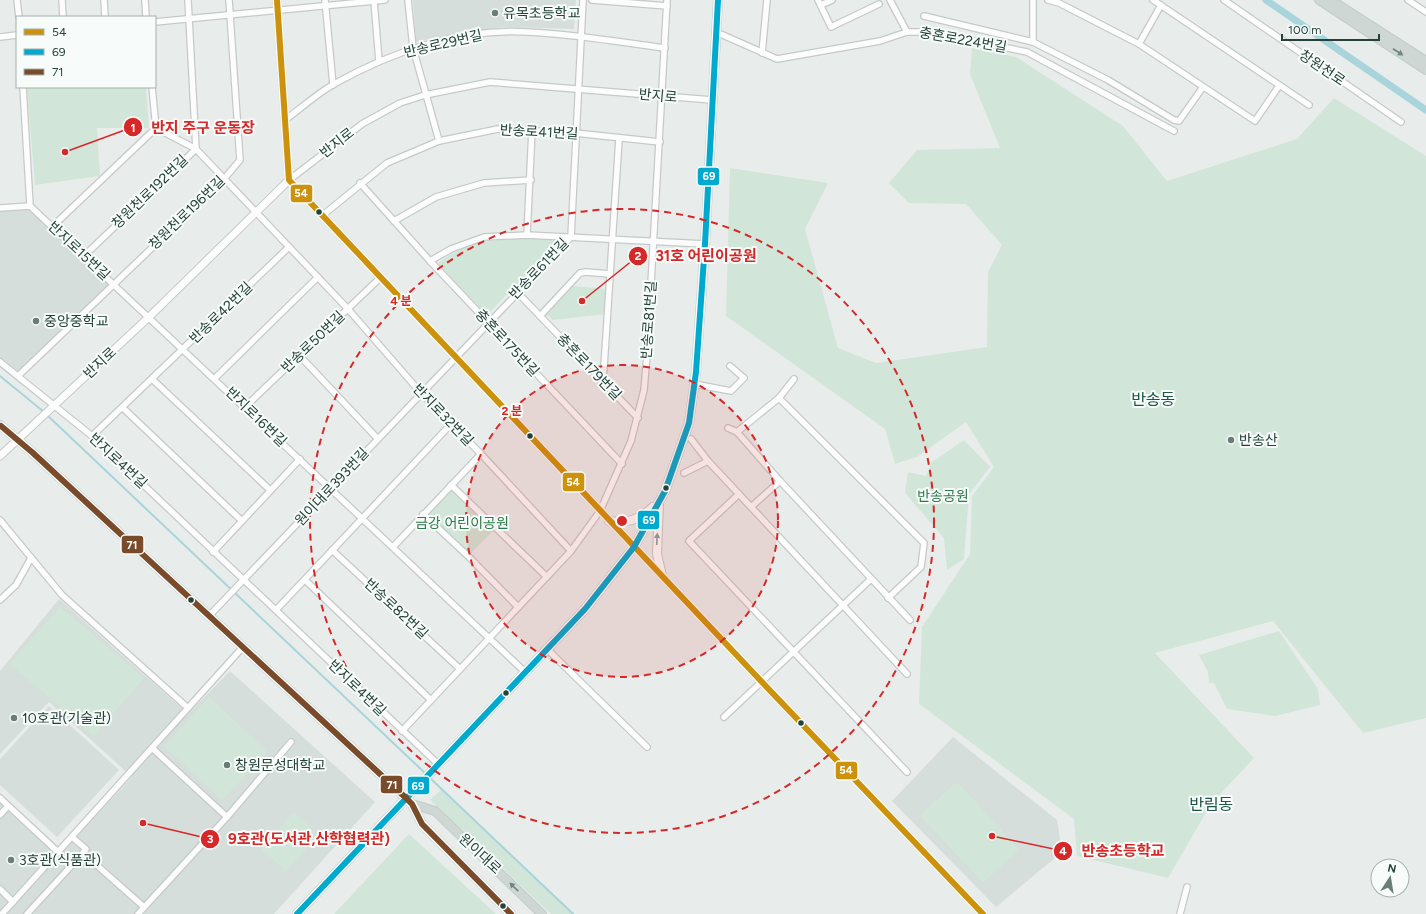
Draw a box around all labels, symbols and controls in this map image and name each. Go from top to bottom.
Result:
place label: 유목초등학교 [503,5,580,22]
marker: 유목초등학교 [490,8,500,18]
legend [16,16,156,88]
scale bar [1282,16,1379,42]
text: 100 m [1288,23,1322,37]
street label: 충혼로224번길 [918,24,1008,56]
text: 54 [52,25,67,39]
street label: 반송로29번길 [402,27,484,61]
text: 69 [52,45,66,59]
street label: 창원천로 [1296,47,1348,90]
one-way arrow [1393,48,1403,56]
text: 71 [52,65,63,79]
street label: 반지로 [638,86,678,106]
callout: 반지 주구 운동장 [123,114,263,141]
text: 반지 주구 운동장 [151,119,255,137]
text: 1 [130,121,136,135]
street label: 반송로41번길 [499,121,579,143]
street label: 반지로 [317,124,358,162]
street label: 창원천로192번길 [109,152,191,232]
line badge: 69 [697,167,720,186]
text: 69 [703,170,715,183]
street label: 창원천로196번길 [146,173,228,253]
line badge: 54 [290,184,313,203]
text: 54 [294,187,308,200]
unlabelled marker [314,207,324,217]
street label: 반지로15번길 [45,218,113,284]
street label: 반송로61번길 [506,235,572,303]
callout: 31호 어린이공원 [628,243,765,270]
text: 31호 어린이공원 [655,247,757,265]
text: 2 [635,249,642,263]
street label: 반송로42번길 [186,279,256,347]
street label: 반송로81번길 [638,280,660,360]
text: 4 분 [390,294,412,308]
street label: 충혼로175번길 [472,306,542,380]
street label: 반송로50번길 [278,308,348,376]
place label: 중앙중학교 [44,313,109,330]
marker: 중앙중학교 [31,316,41,326]
street label: 충혼로179번길 [553,330,625,404]
street label: 반지로 [80,344,120,382]
street label: 반지로32번길 [409,380,477,450]
street label: 반지로16번길 [222,384,290,450]
district label: 반송동 [1131,390,1175,409]
text: 2 분 [502,404,522,418]
street label: 반지로4번길 [85,430,151,492]
unlabelled marker [525,431,535,441]
place label: 반송산 [1239,432,1278,449]
marker: 반송산 [1226,435,1236,445]
street label: 원이대로393번길 [292,444,372,530]
line badge: 54 [562,472,585,492]
text: 54 [566,476,580,489]
unlabelled marker [661,483,671,493]
park label: 반송공원 [917,488,969,505]
line badge: 69 [637,510,660,530]
centre of rings [615,514,629,528]
text: 69 [643,514,655,527]
park label: 금강 어린이공원 [415,515,509,532]
one-way arrow [654,533,661,545]
line badge: 71 [121,535,144,554]
text: 71 [127,539,137,552]
street label: 반송로82번길 [361,575,431,643]
unlabelled marker [186,595,196,605]
street label: 반지로4번길 [325,656,389,720]
unlabelled marker [501,688,511,698]
place label: 10호관(기술관) [22,710,111,727]
marker: 10호관(기술관) [9,713,19,723]
unlabelled marker [796,718,806,728]
place label: 창원문성대학교 [235,757,325,774]
marker: 창원문성대학교 [222,760,232,770]
line badge: 54 [835,761,858,780]
text: 54 [839,764,853,777]
line badge: 71 [380,775,403,794]
line badge: 69 [407,776,430,795]
text: 71 [387,779,397,792]
text: 69 [412,780,424,793]
district label: 반림동 [1189,795,1233,814]
callout: 9호관(도서관,산학협력관) [200,826,398,853]
text: 9호관(도서관,산학협력관) [228,830,390,848]
street label: 원이대로 [455,830,505,878]
text: 3 [207,832,214,846]
callout: 반송초등학교 [1053,838,1172,865]
text: 반송초등학교 [1082,842,1165,860]
text: 4 [1059,844,1067,858]
place label: 3호관(식품관) [19,852,101,869]
marker: 3호관(식품관) [6,855,16,865]
north arrow [1370,858,1410,898]
text: N [1386,861,1397,876]
one-way arrow [509,882,519,892]
unlabelled marker [498,901,508,911]

